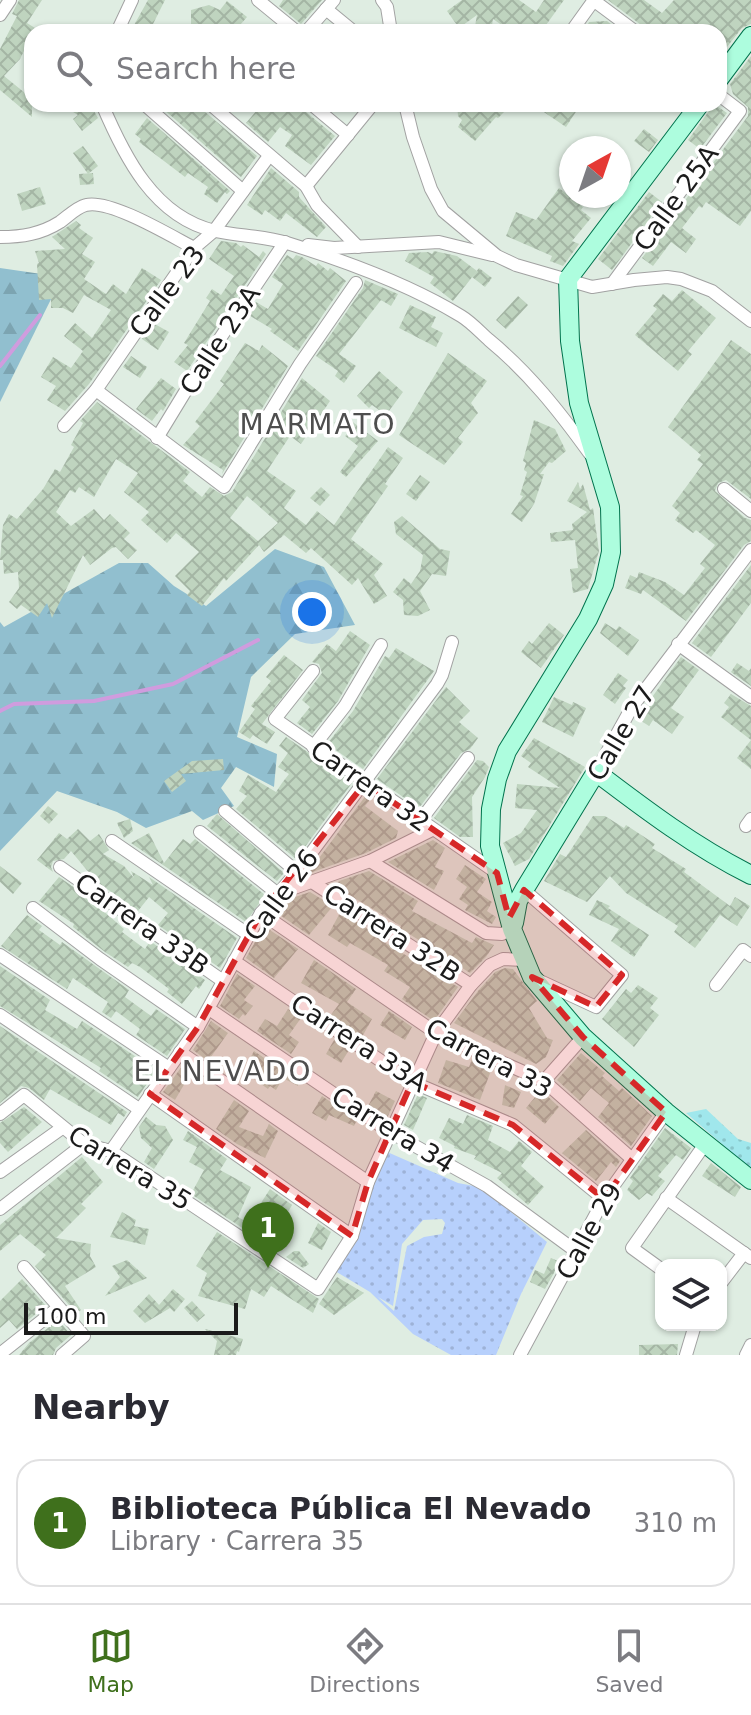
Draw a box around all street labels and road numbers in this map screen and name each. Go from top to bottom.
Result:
street label: Calle 25A [628,139,725,257]
street label: Calle 23 [123,240,211,342]
street label: Calle 23A [174,280,266,400]
street label: Calle 27 [581,680,661,786]
street label: Carrera 32 [305,734,435,838]
street label: Calle 26 [238,843,324,947]
street label: Carrera 33B [69,867,215,981]
street label: Carrera 32B [318,878,466,988]
street label: Carrera 33A [285,988,433,1098]
street label: Carrera 33 [421,1012,557,1104]
street label: Carrera 34 [326,1081,460,1179]
street label: Carrera 35 [63,1120,197,1216]
street label: Calle 29 [550,1177,628,1285]

